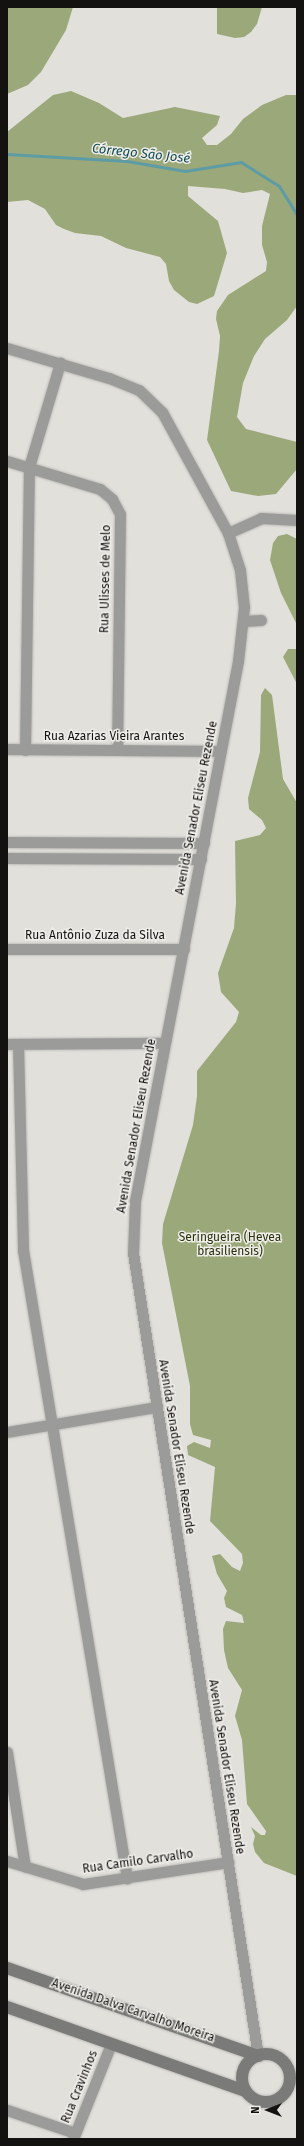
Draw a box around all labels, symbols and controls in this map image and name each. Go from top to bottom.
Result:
water label: Córrego São José [91,141,191,167]
street label: Rua Ulisses de Melo [98,525,114,633]
street label: Avenida Senador Eliseu Rezende [173,720,221,896]
street label: Rua Azarias Vieira Arantes [44,730,184,744]
street label: Rua Antônio Zuza da Silva [25,929,165,943]
street label: Avenida Senador Eliseu Rezende [115,1038,159,1214]
park label: Seringueira (Hevea brasiliensis) [179,1231,281,1259]
street label: Avenida Senador Eliseu Rezende [155,1359,197,1535]
street label: Avenida Senador Eliseu Rezende [205,1679,247,1855]
street label: Rua Camilo Carvalho [82,1847,194,1877]
street label: Avenida Dalva Carvalho Moreira [50,1976,216,2046]
street label: Rua Cravinhos [59,2049,101,2125]
north arrow [248,2090,288,2130]
text: N [249,2106,262,2114]

